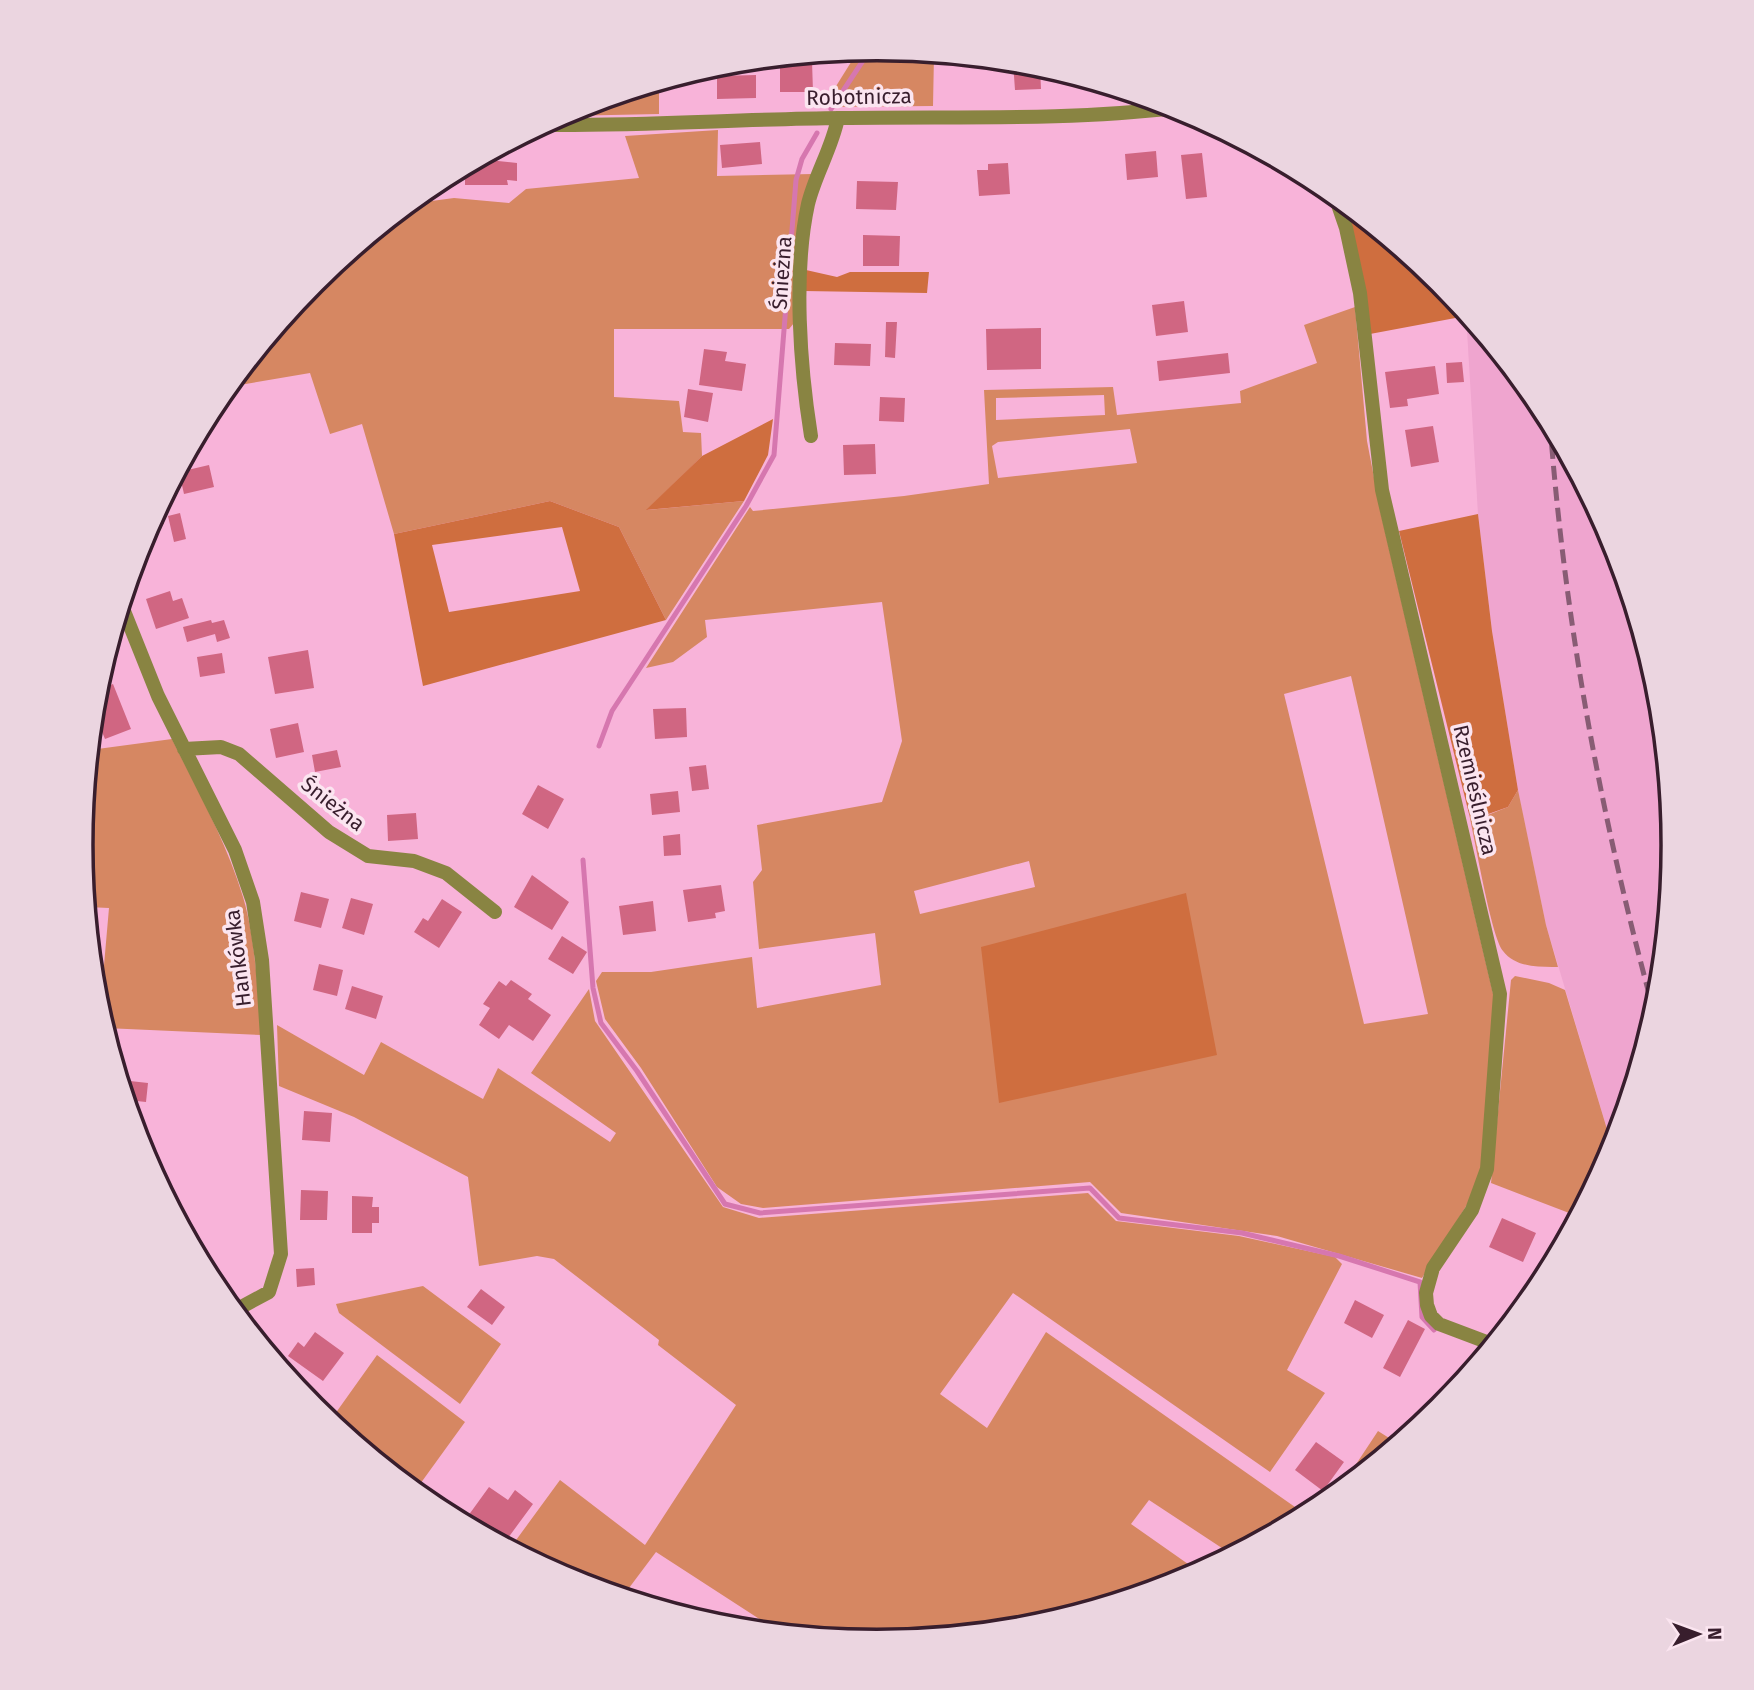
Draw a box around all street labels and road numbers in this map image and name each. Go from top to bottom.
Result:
street label: Robotnicza [806,83,912,111]
street label: Śnieżna [766,235,798,311]
street label: Rzemieślnicza [1447,722,1503,858]
street label: Śnieżna [296,771,370,837]
street label: Hankówka [219,908,257,1008]

